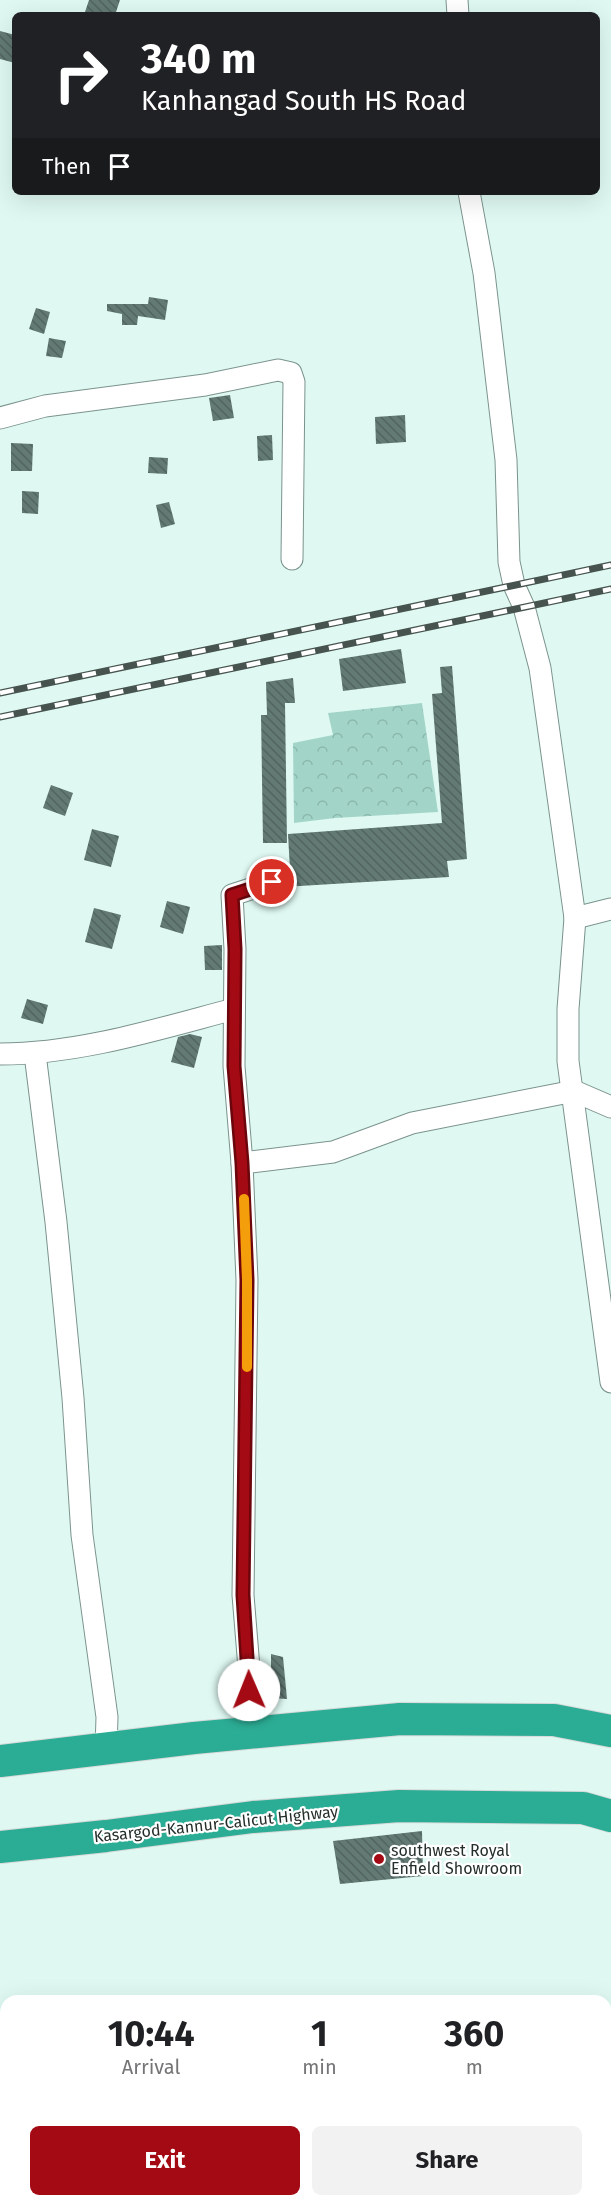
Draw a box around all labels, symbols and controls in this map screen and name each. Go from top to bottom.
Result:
text: 340 m [141,34,257,84]
icon: right [42,36,120,114]
text: Kanhangad South HS Road [141,85,467,117]
icon: arrive [103,150,136,183]
text: Then [42,153,91,180]
pin [246,856,297,907]
icon: arrive [255,865,288,898]
position arrow [217,1658,281,1722]
street label: Kasargod-Kannur-Calicut Highway [93,1802,339,1846]
place label: southwest Royal Enfield Showroom [391,1841,522,1878]
marker: southwest Royal Enfield Showroom [372,1852,386,1866]
text: 10:44 [108,2012,195,2056]
text: 1 [311,2012,328,2056]
text: 360 [444,2012,504,2056]
text: Arrival [122,2055,180,2079]
text: min [302,2055,337,2079]
text: m [466,2055,483,2079]
button: Exit [30,2126,300,2195]
button: Share [312,2126,582,2195]

